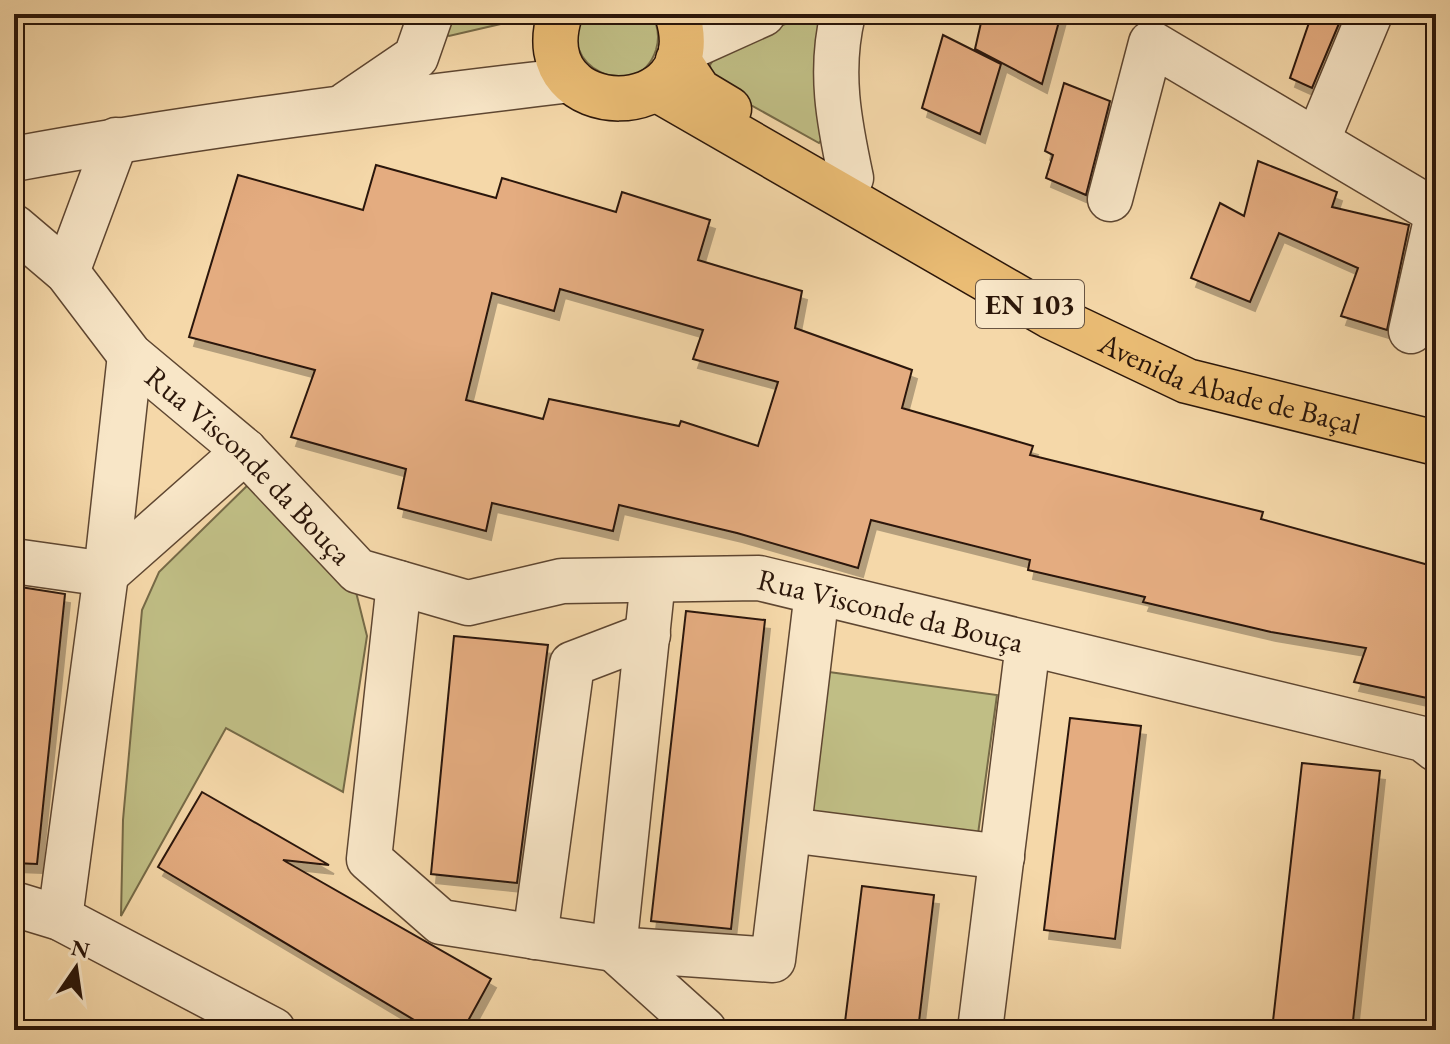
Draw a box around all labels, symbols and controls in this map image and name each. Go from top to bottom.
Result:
road number: EN 103 [976,280,1084,328]
street label: Avenida Abade de Baçal [1092,322,1365,443]
street label: Rua Visconde da Bouça [138,357,361,573]
street label: Rua Visconde da Bouça [754,559,1028,661]
north arrow [36,928,116,1008]
text: N [68,933,93,965]

